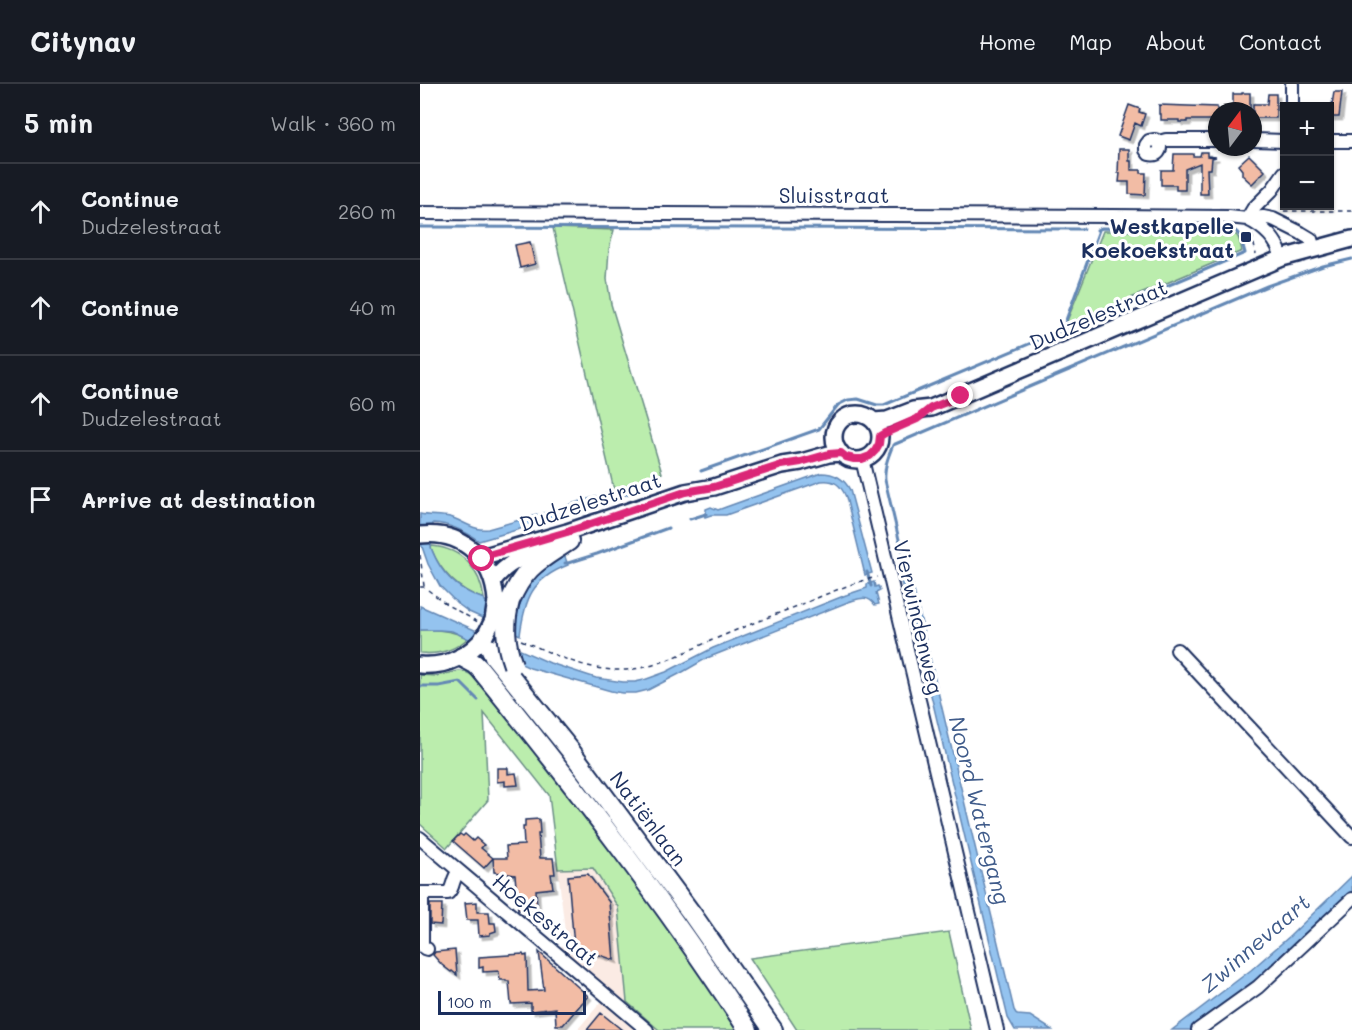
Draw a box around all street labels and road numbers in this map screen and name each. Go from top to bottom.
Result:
street label: Sluisstraat [779,181,889,208]
street label: Dudzelestraat [1025,273,1171,355]
street label: Dudzelestraat [516,465,664,537]
street label: Vierwindenweg [888,537,950,697]
street label: Natiënlaan [605,765,693,871]
street label: Hoekestraat [488,867,604,971]

